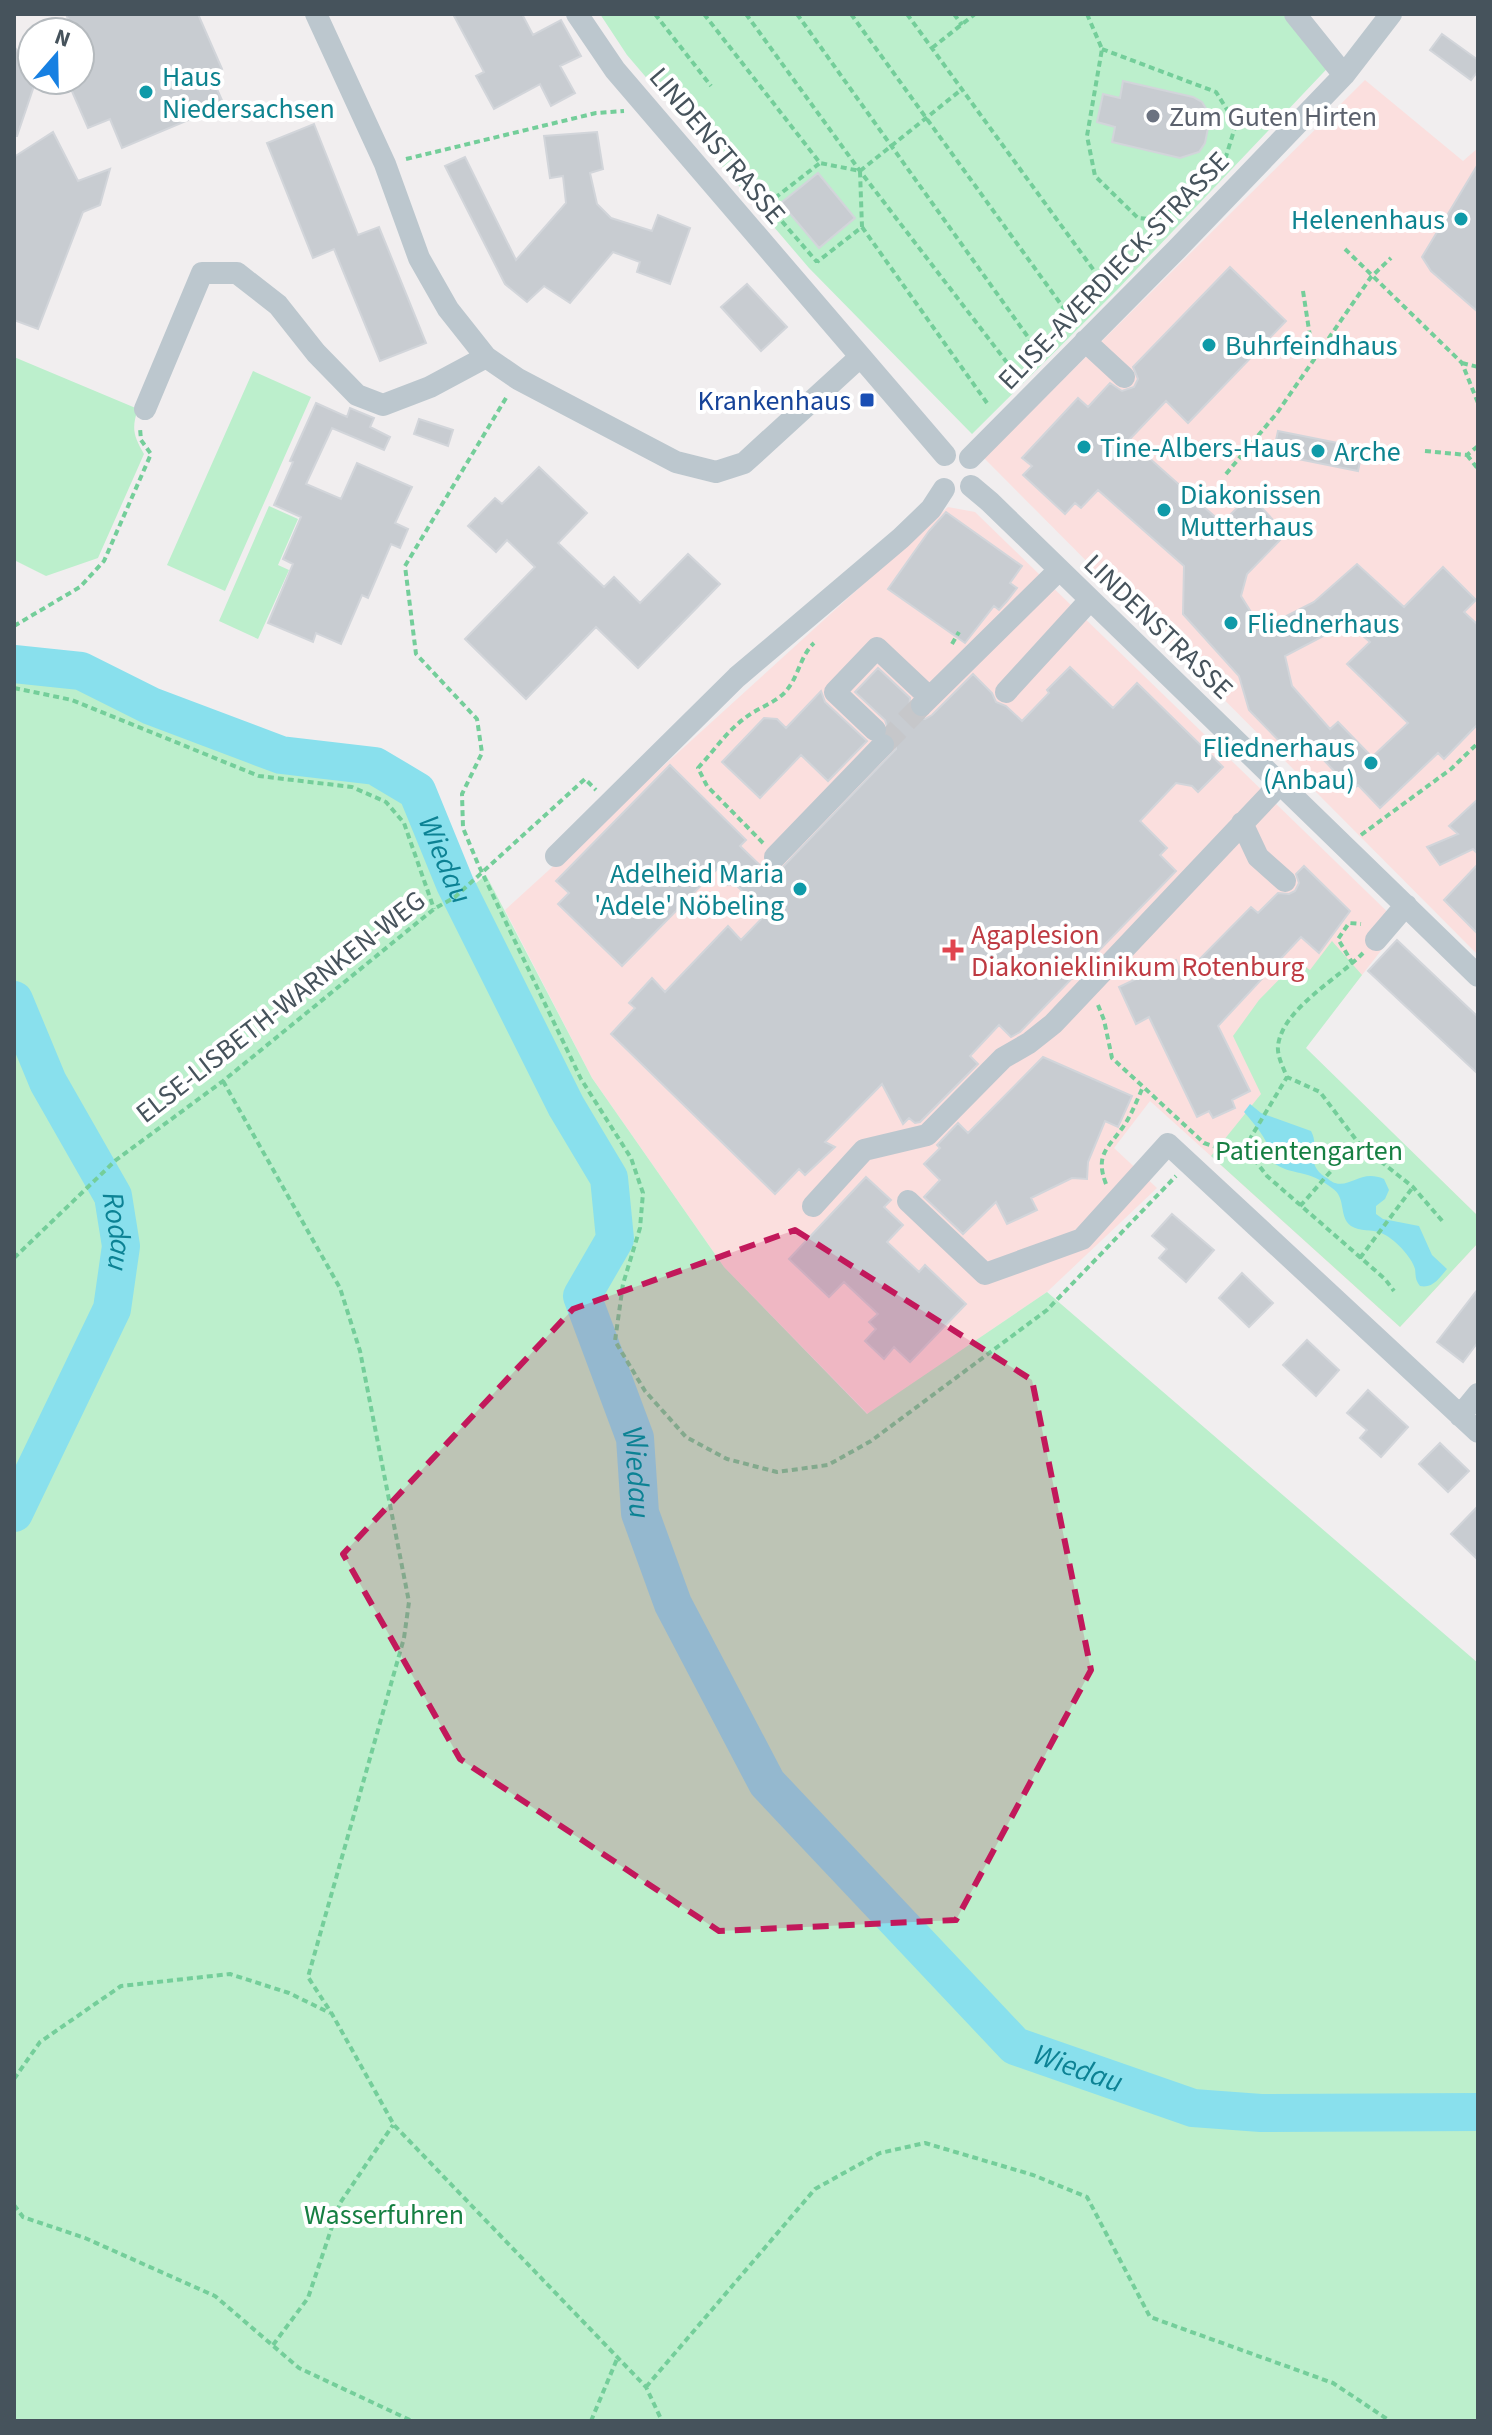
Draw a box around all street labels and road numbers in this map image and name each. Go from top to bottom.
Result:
street label: LINDENSTRASSE [640,59,795,233]
street label: ELISE-AVERDIECK-STRASSE [989,143,1238,399]
street label: LINDENSTRASSE [1075,545,1242,708]
street label: ELSE-LISBETH-WARNKEN-WEG [127,881,434,1133]

